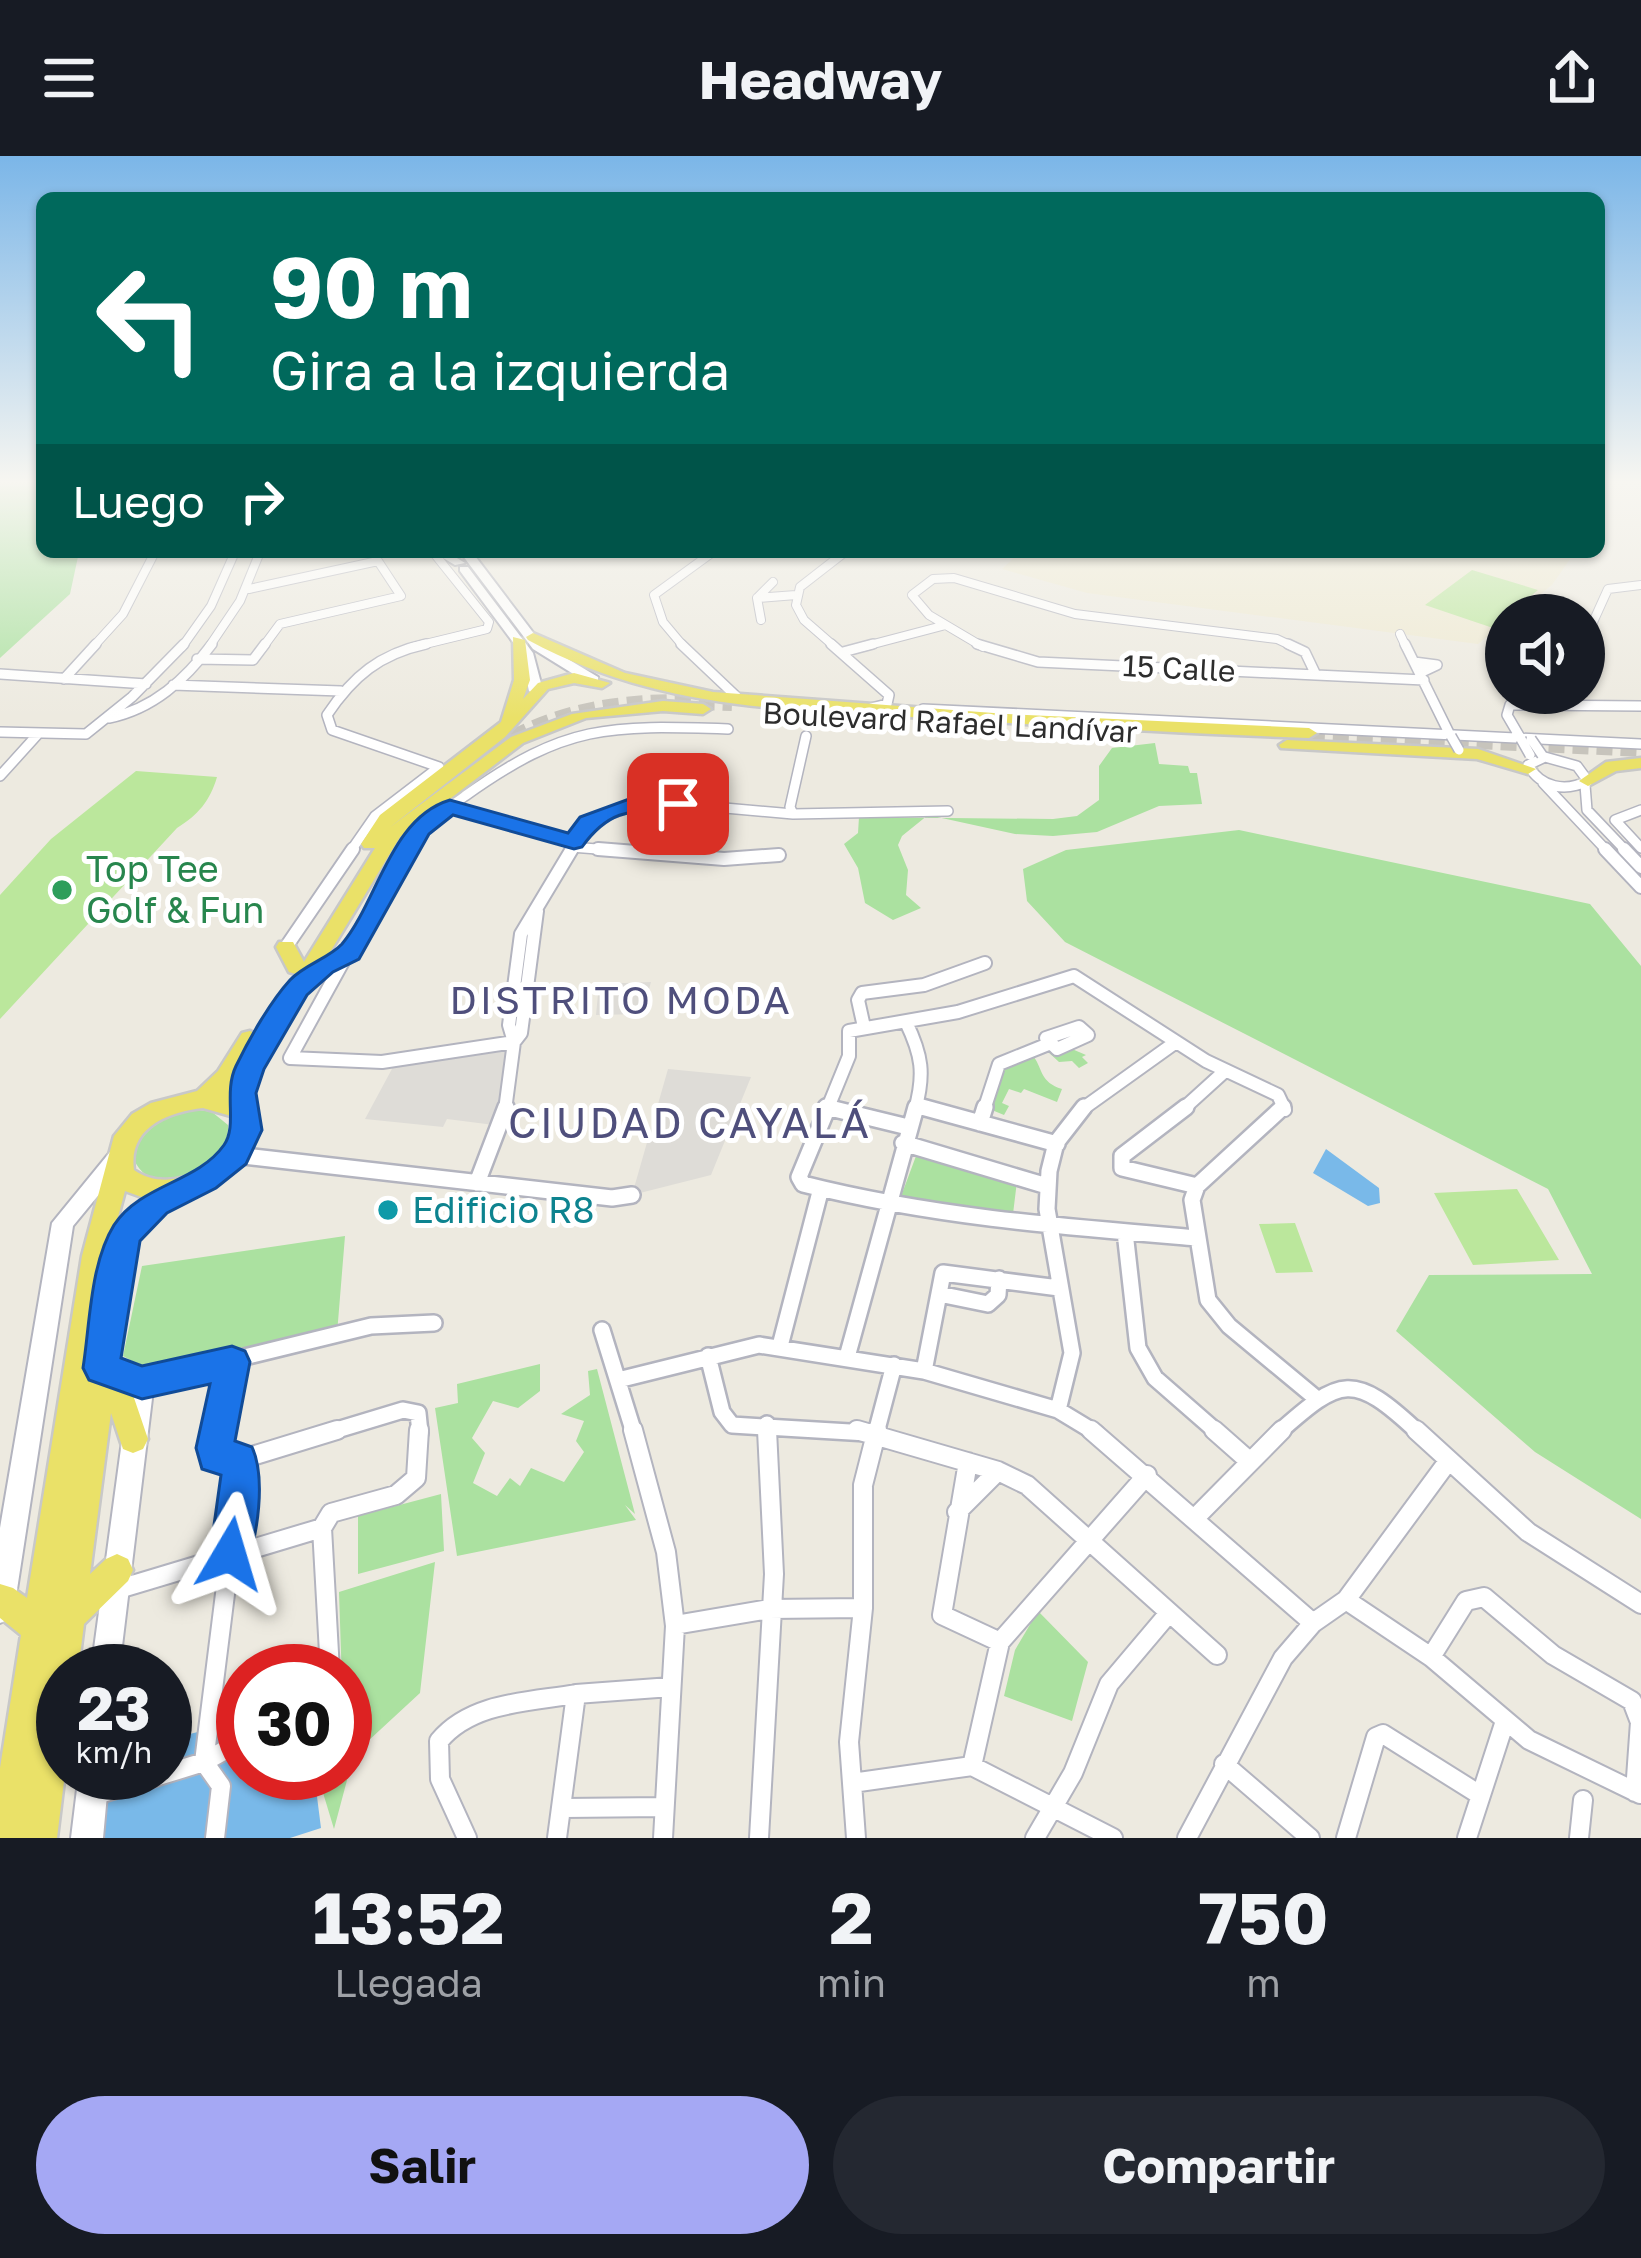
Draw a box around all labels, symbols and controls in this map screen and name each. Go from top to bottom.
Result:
icon: menu [36,45,102,111]
icon: share [1539,45,1605,111]
text: Headway [699,46,942,111]
text: 90 m [270,236,472,336]
icon: left [72,240,228,396]
text: Gira a la izquierda [270,337,730,402]
icon: right [229,468,295,534]
text: Luego [72,474,205,528]
map controls [1485,594,1605,714]
button: sound [1485,594,1605,714]
street label: 15 Calle [1122,647,1236,689]
street label: Boulevard Rafael Landívar [762,694,1139,750]
pin [627,753,729,855]
icon: arrive [645,771,711,837]
place label: Top Tee Golf & Fun [86,847,264,931]
marker: Top Tee Golf & Fun [49,877,75,903]
district label: DISTRITO MODA [449,976,793,1023]
district label: CIUDAD CAYALÁ [508,1097,872,1147]
place label: Edificio R8 [412,1188,594,1231]
marker: Edificio R8 [375,1197,401,1223]
position arrow [167,1491,293,1617]
speed limit sign: 30 [216,1644,372,1800]
text: 23 [77,1671,151,1743]
text: km/h [76,1734,152,1770]
text: 13:52 [313,1873,504,1960]
text: 2 [830,1873,873,1960]
text: 750 [1198,1873,1328,1960]
text: Llegada [334,1959,483,2006]
text: min [817,1959,886,2006]
text: m [1246,1959,1281,2006]
button: Salir [36,2096,809,2234]
button: Compartir [833,2096,1605,2234]

